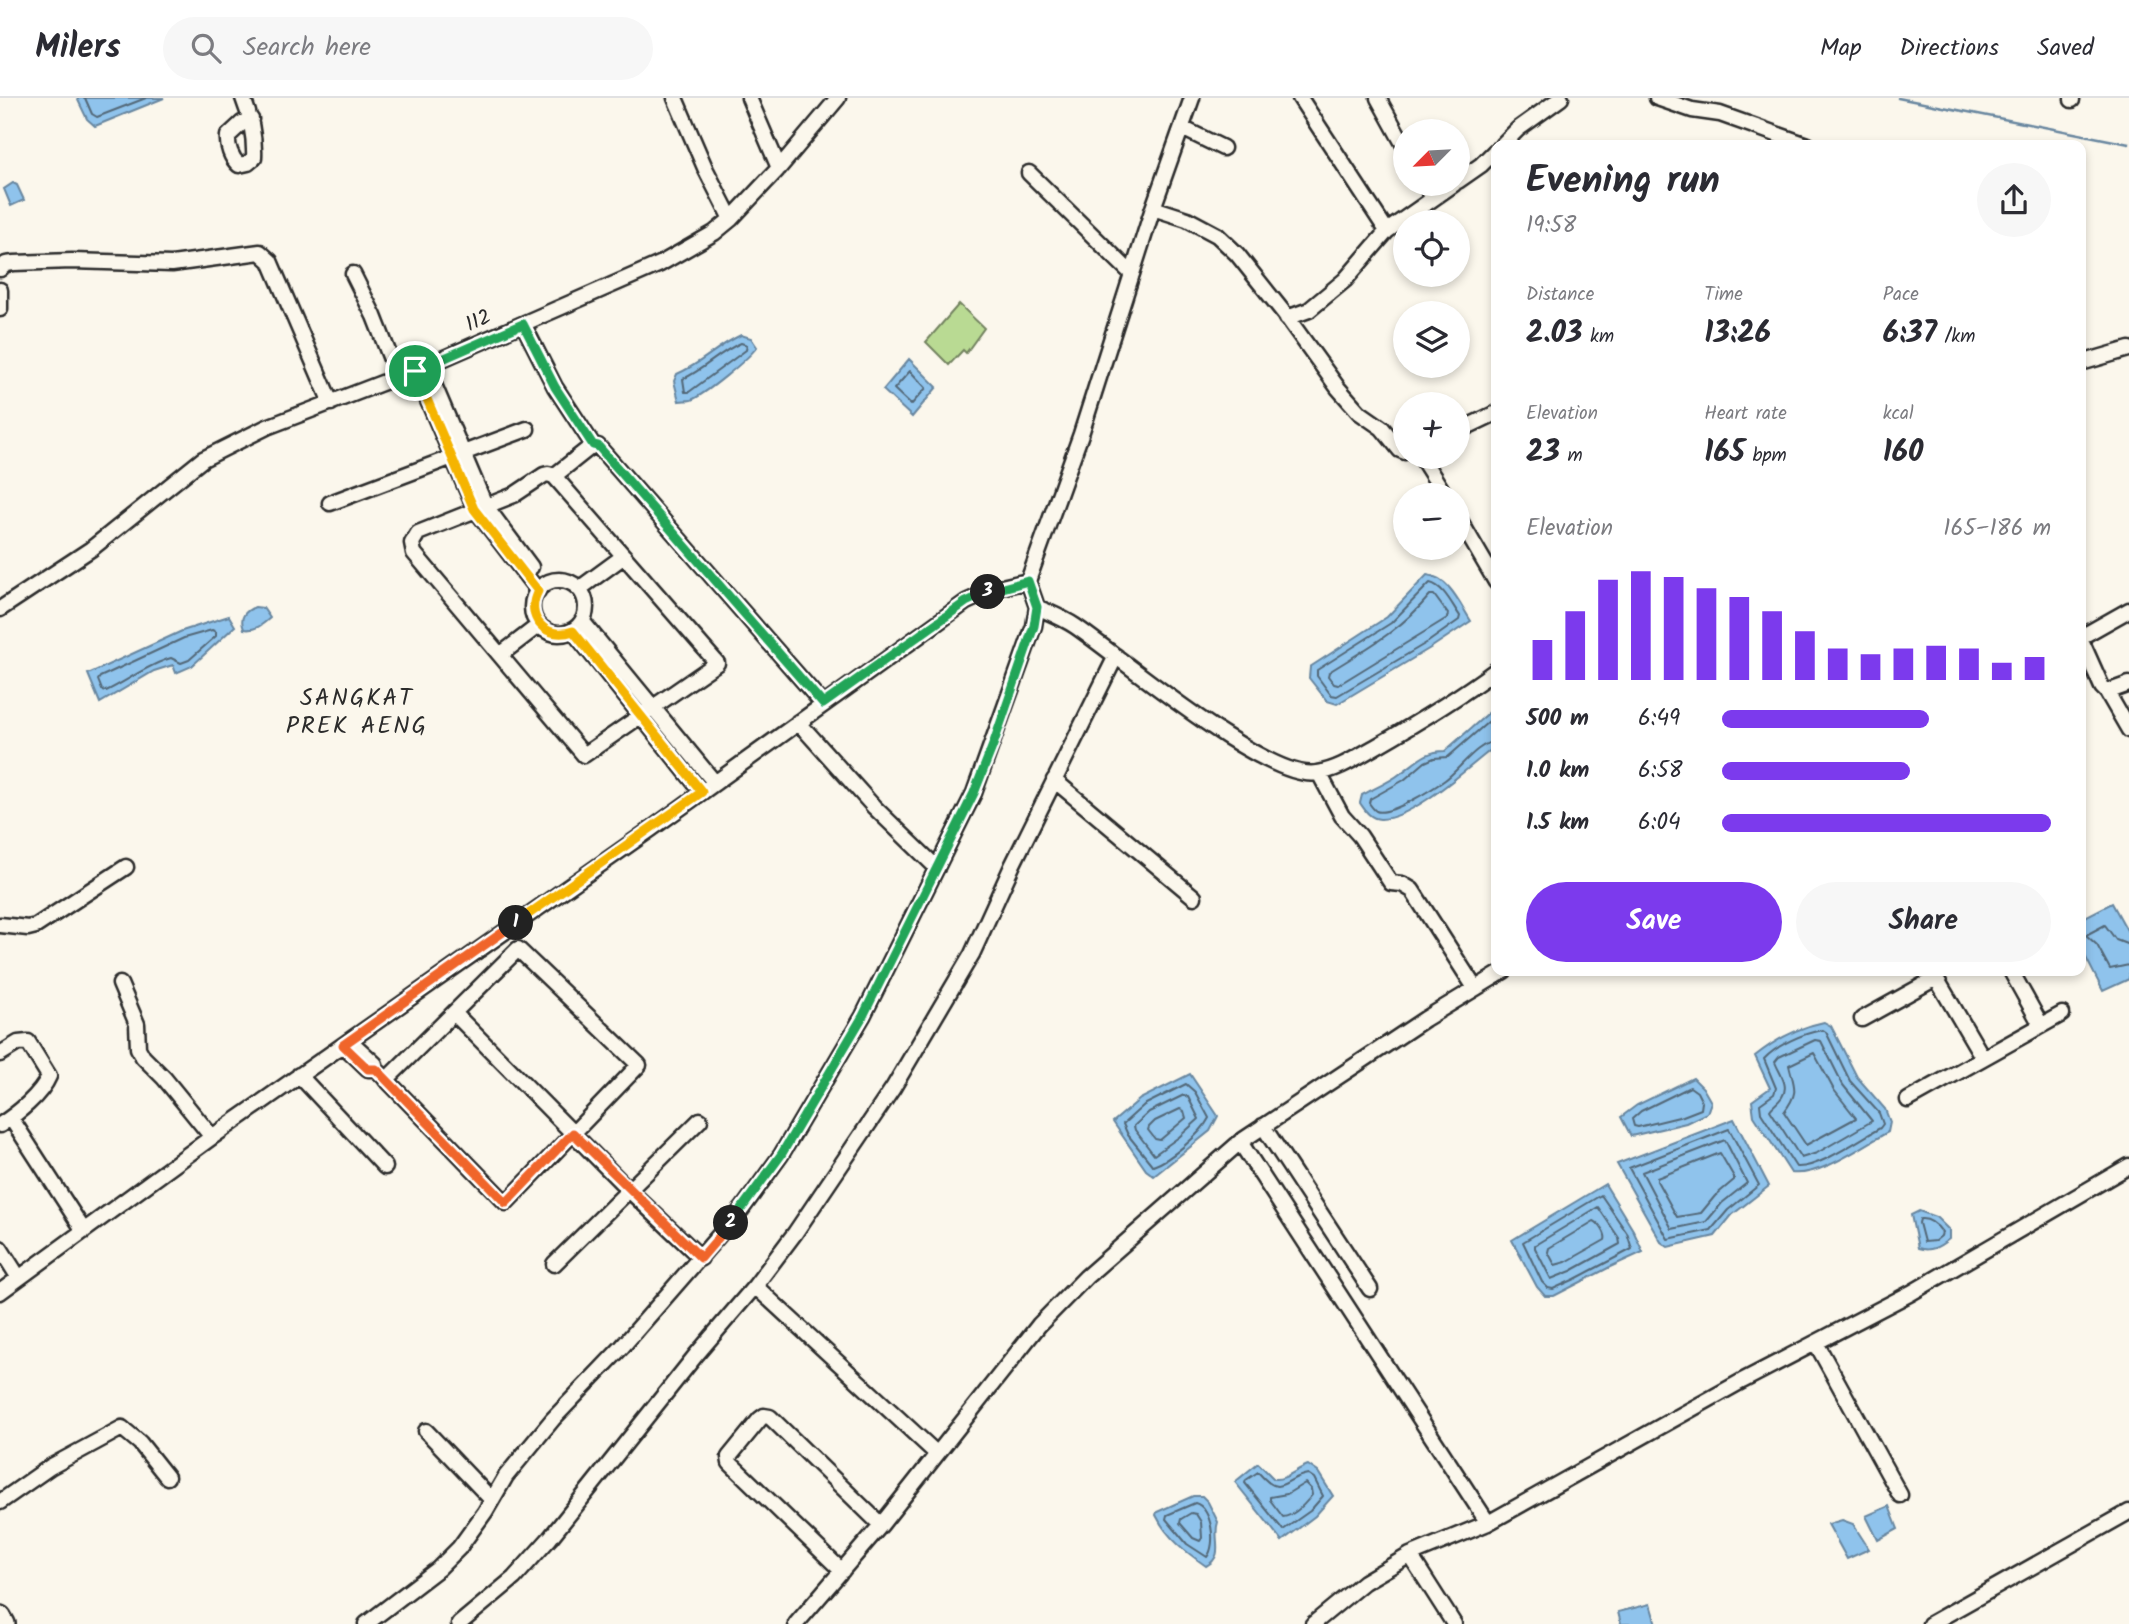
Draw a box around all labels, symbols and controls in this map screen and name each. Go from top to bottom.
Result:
search box [163,17,653,80]
text: Milers [35,22,121,75]
text: Search here [243,27,371,69]
icon: search [187,29,225,67]
text: Map [1820,29,1862,68]
text: Directions [1900,29,1999,68]
text: Saved [2037,29,2094,68]
north arrow [1393,119,1470,196]
map controls [1393,119,1470,560]
text: Evening run [1526,152,1720,212]
button: share [1977,163,2051,237]
text: 19:58 [1526,208,1576,244]
button: locate [1393,210,1470,287]
text: Distance [1526,280,1594,310]
text: Time [1704,280,1743,310]
text: Pace [1883,280,1919,310]
street label: 112 [460,301,497,342]
button: layers [1393,301,1470,378]
text: 2.03 [1526,310,1582,358]
text: 13:26 [1704,310,1771,358]
text: 6:37 [1883,310,1937,358]
text: km [1582,322,1614,352]
text: /km [1937,322,1975,352]
pin [385,341,445,401]
icon: arrive [396,352,434,390]
button: + [1393,392,1470,469]
text: Elevation [1526,399,1598,429]
text: Heart rate [1704,399,1787,429]
text: kcal [1883,399,1914,429]
text: 23 [1526,429,1560,477]
text: 165 [1704,429,1745,477]
text: 160 [1883,429,1923,477]
text: m [1560,441,1583,471]
text: bpm [1745,441,1787,471]
button: − [1393,483,1470,560]
text: Elevation [1526,511,1613,547]
text: 165–186 m [1943,511,2051,547]
pin: 3 [970,574,1006,610]
text: 3 [982,576,993,606]
district label: SANGKAT PREK AENG [286,679,428,746]
text: 500 m [1526,701,1589,737]
text: 6:49 [1638,701,1680,737]
text: 1.0 km [1526,753,1589,789]
text: 6:58 [1638,753,1683,789]
text: 1.5 km [1526,805,1589,841]
text: 6:04 [1638,805,1681,841]
button: Save [1526,882,1782,962]
button: Share [1796,882,2051,962]
pin: 1 [498,906,534,940]
text: 1 [513,907,518,937]
pin: 2 [714,1206,748,1240]
text: 2 [725,1207,736,1237]

